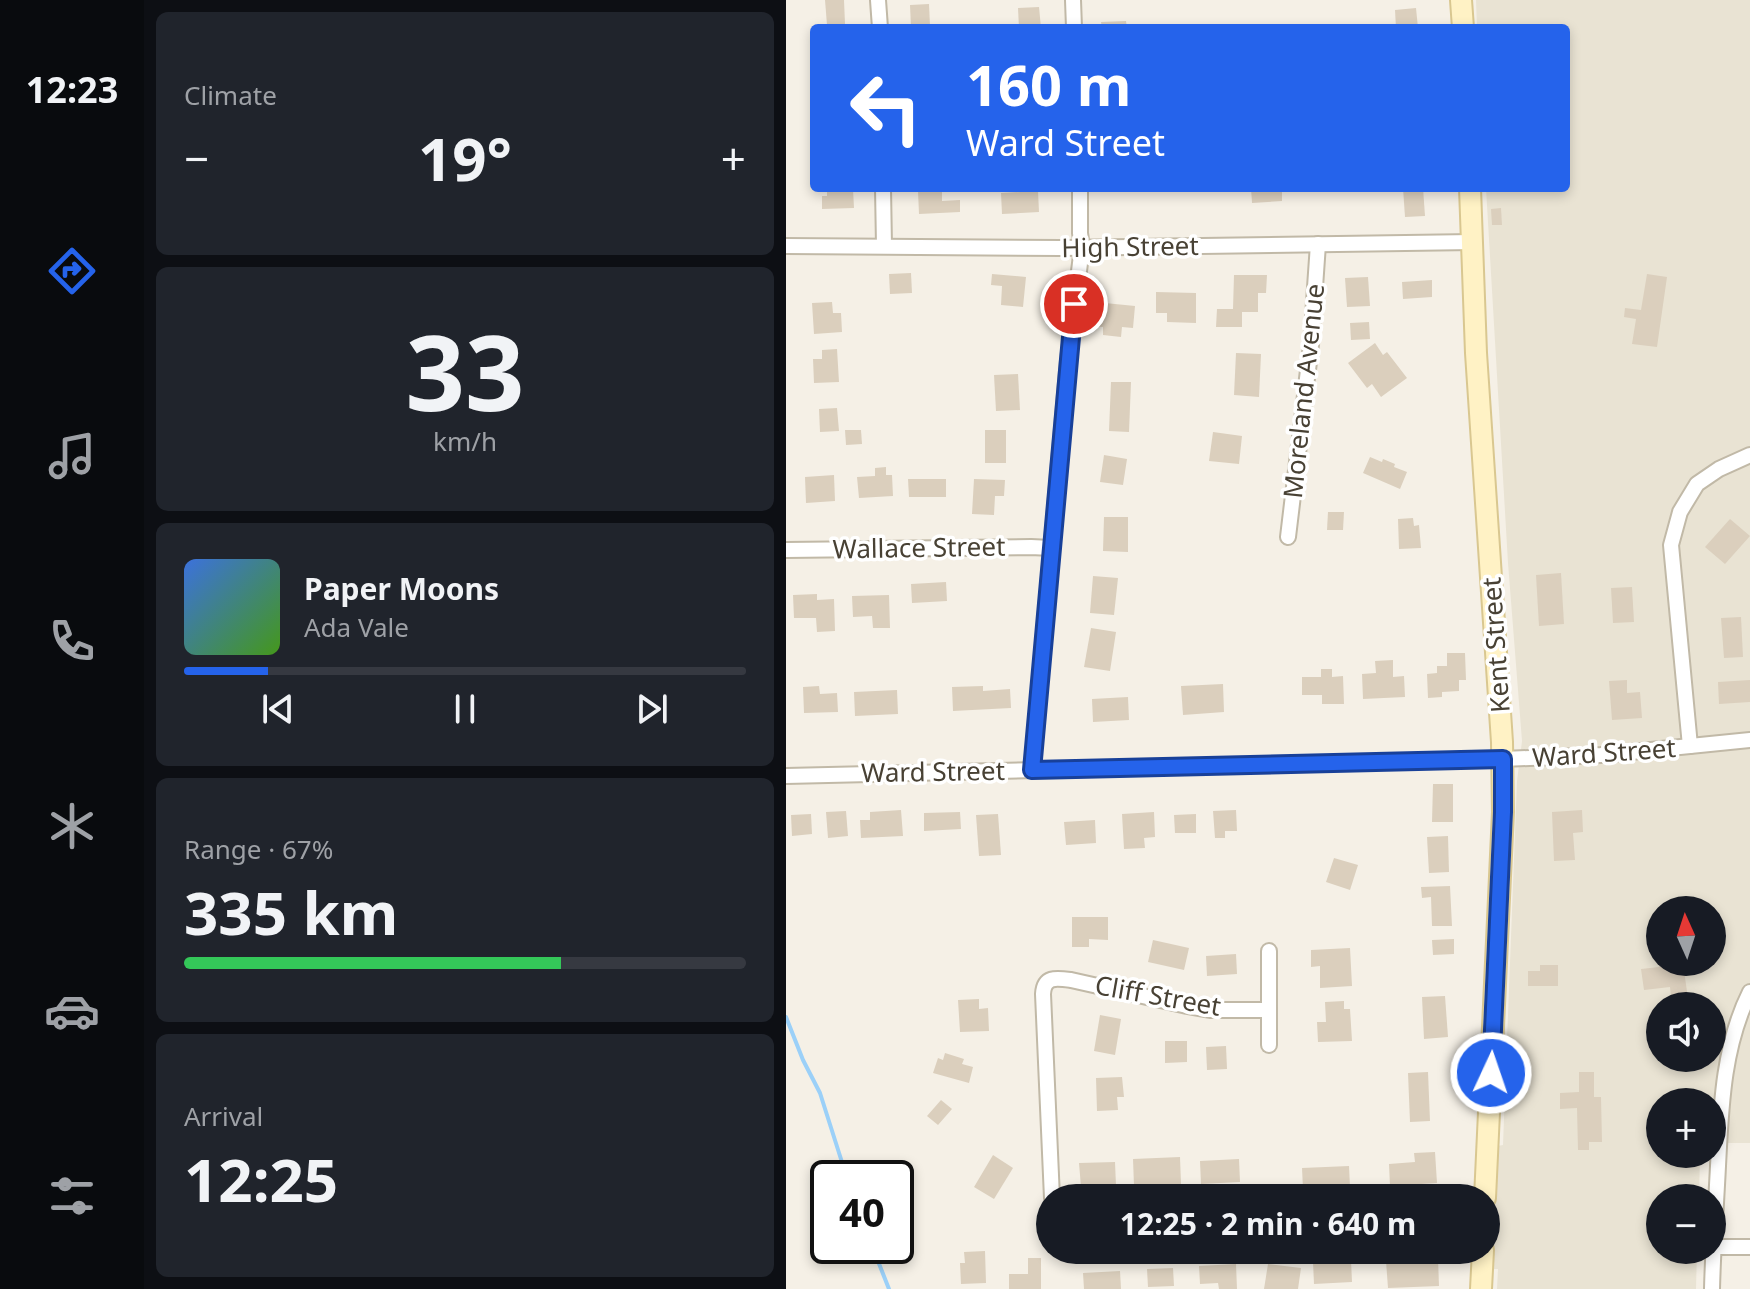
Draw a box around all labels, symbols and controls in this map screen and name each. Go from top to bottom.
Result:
text: 160 m [966,46,1131,122]
icon: left [834,56,938,160]
text: 12:23 [26,65,118,114]
text: Climate [184,77,277,113]
text: 19° [418,117,512,199]
text: Ward Street [966,118,1165,167]
text: − [184,128,209,188]
text: + [721,128,746,188]
street label: High Street [1061,227,1199,265]
icon: directions [44,243,100,299]
pin [1040,270,1108,338]
icon: arrive [1052,282,1096,326]
street label: Moreland Avenue [1274,282,1332,500]
text: 33 [406,300,524,441]
text: km/h [433,423,497,459]
icon: music [44,428,100,484]
street label: Wallace Street [832,527,1006,567]
text: Paper Moons [304,568,499,609]
street label: Kent Street [1472,576,1518,714]
text: Ada Vale [304,609,409,645]
icon: phone [44,613,100,669]
icon: previous [256,687,300,731]
icon: pause [443,687,487,731]
icon: next [630,687,674,731]
street label: Ward Street [1531,729,1677,775]
street label: Ward Street [861,752,1005,790]
icon: climate [44,798,100,854]
text: Range · 67% [184,831,333,867]
text: 335 km [184,871,398,953]
north arrow [1646,896,1726,976]
map controls [1646,896,1726,1264]
street label: Cliff Street [1092,966,1224,1024]
icon: car [44,983,100,1039]
button: sound [1646,992,1726,1072]
position arrow [1449,1031,1533,1115]
button: + [1646,1088,1726,1168]
text: Arrival [184,1098,263,1134]
text: 12:25 [184,1138,338,1220]
speed limit sign: 40 [810,1160,914,1264]
icon: filters [44,1168,100,1224]
button: − [1646,1184,1726,1264]
text: 12:25 · 2 min · 640 m [1120,1203,1416,1244]

